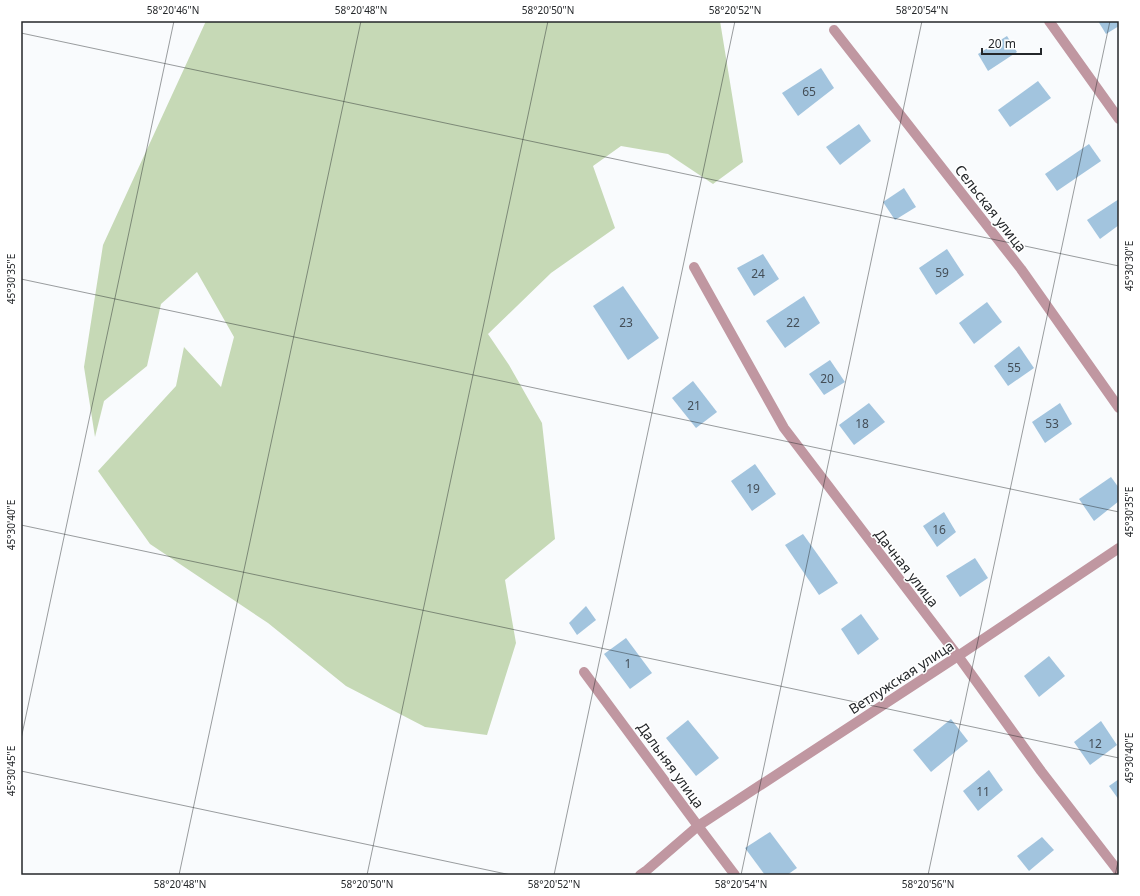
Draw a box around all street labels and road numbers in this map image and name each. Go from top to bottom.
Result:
street label: Сельская улица [951,160,1031,256]
street label: Дачная улица [871,525,943,611]
street label: Ветлужская улица [845,636,957,718]
street label: Дальняя улица [633,718,709,812]

